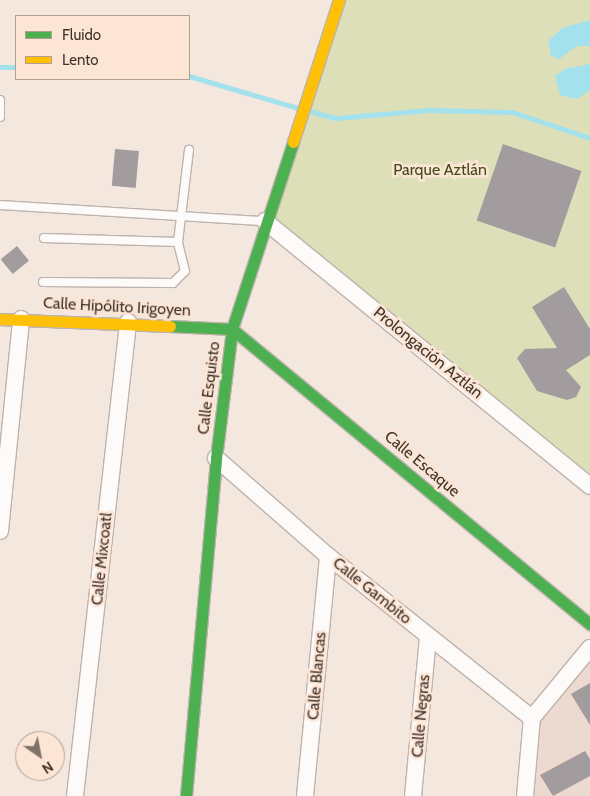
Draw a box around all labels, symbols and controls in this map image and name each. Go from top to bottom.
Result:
legend [15,15,190,80]
text: Fluido [62,26,101,44]
text: Lento [62,51,99,69]
park label: Parque Aztlán [393,160,487,180]
street label: Calle Hipólito Irigoyen [43,294,191,320]
street label: Prolongación Aztlán [370,303,486,403]
street label: Calle Esquisto [194,340,224,436]
street label: Calle Escaque [380,427,464,501]
street label: Calle Mixcoatl [88,512,116,606]
street label: Calle Gambito [329,553,415,629]
street label: Calle Blancas [304,631,330,721]
street label: Calle Negras [408,674,434,758]
north arrow [15,731,65,781]
text: N [39,757,57,778]

